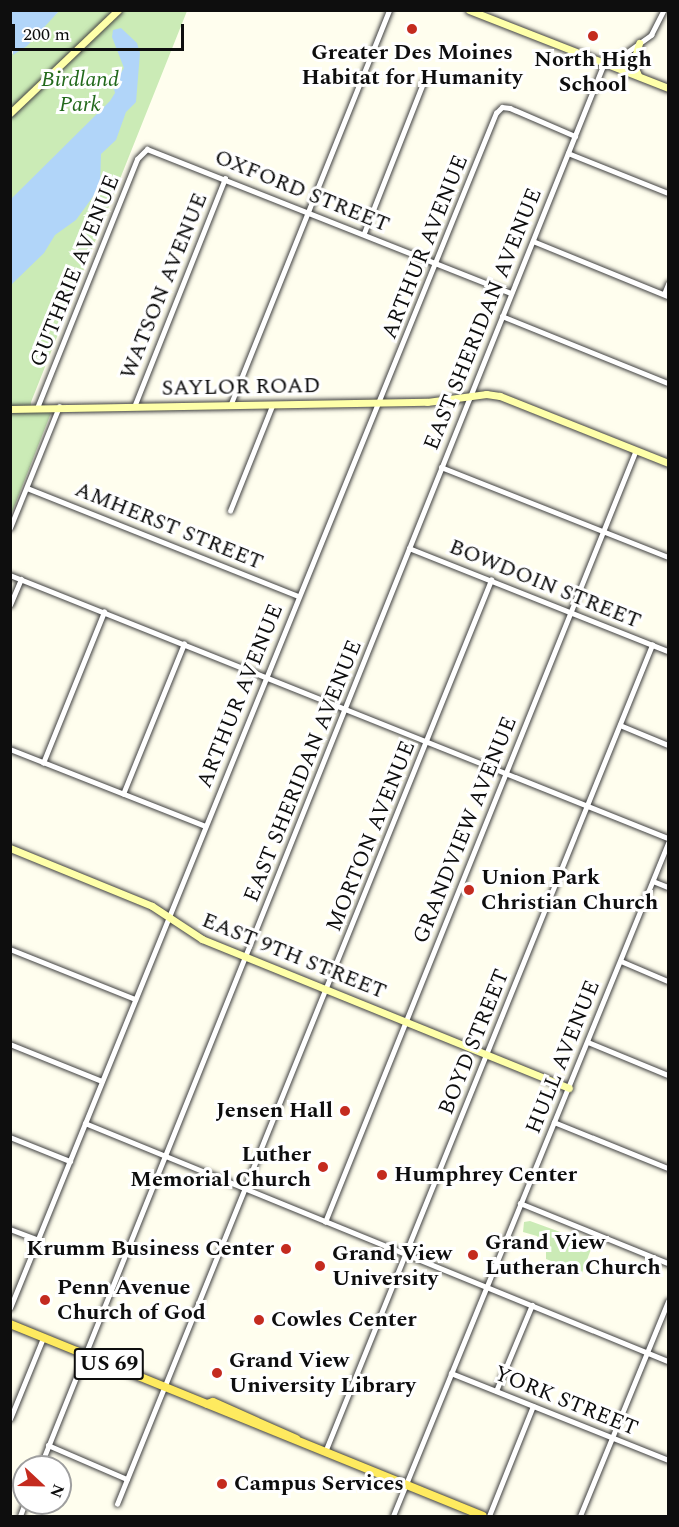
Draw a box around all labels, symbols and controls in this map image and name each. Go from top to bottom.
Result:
scale bar [15,12,188,50]
text: 200 m [23,21,70,48]
marker: Greater Des Moines Habitat for Humanity [405,22,419,36]
marker: North High School [586,29,600,43]
place label: Greater Des Moines Habitat for Humanity [302,39,522,90]
place label: North High School [534,46,652,98]
park label: Birdland Park [41,66,119,118]
street label: OXFORD STREET [211,144,393,238]
street label: ARTHUR AVENUE [376,151,474,343]
street label: GUTHRIE AVENUE [24,171,126,371]
street label: EAST SHERIDAN AVENUE [418,184,548,454]
street label: WATSON AVENUE [115,189,213,383]
street label: SAYLOR ROAD [161,372,321,402]
street label: AMHERST STREET [71,476,267,576]
street label: BOWDOIN STREET [445,533,645,635]
street label: ARTHUR AVENUE [191,600,289,792]
street label: EAST SHERIDAN AVENUE [238,636,368,906]
street label: GRANDVIEW AVENUE [407,713,523,947]
street label: MORTON AVENUE [321,737,421,935]
place label: Union Park Christian Church [481,864,658,915]
marker: Union Park Christian Church [462,883,476,897]
street label: EAST 9TH STREET [198,907,390,1005]
street label: BOYD STREET [433,966,515,1118]
street label: HULL AVENUE [520,976,606,1138]
place label: Jensen Hall [216,1098,333,1124]
marker: Jensen Hall [338,1104,352,1118]
place label: Luther Memorial Church [130,1141,311,1192]
marker: Luther Memorial Church [316,1160,330,1174]
place label: Humphrey Center [394,1162,577,1188]
marker: Humphrey Center [375,1168,389,1182]
place label: Grand View Lutheran Church [485,1229,661,1280]
place label: Krumm Business Center [26,1236,274,1262]
place label: Grand View University [332,1240,452,1292]
marker: Krumm Business Center [279,1242,293,1256]
marker: Grand View Lutheran Church [466,1248,480,1262]
marker: Grand View University [313,1259,327,1273]
place label: Penn Avenue Church of God [57,1274,206,1326]
marker: Penn Avenue Church of God [38,1293,52,1307]
place label: Cowles Center [271,1307,417,1333]
marker: Cowles Center [252,1313,266,1327]
road number: US 69 [73,1346,145,1382]
place label: Grand View University Library [229,1347,416,1398]
street label: YORK STREET [490,1360,642,1442]
marker: Grand View University Library [210,1366,224,1380]
north arrow [12,1455,72,1515]
place label: Campus Services [234,1471,404,1497]
marker: Campus Services [215,1477,229,1491]
text: N [43,1480,70,1502]

